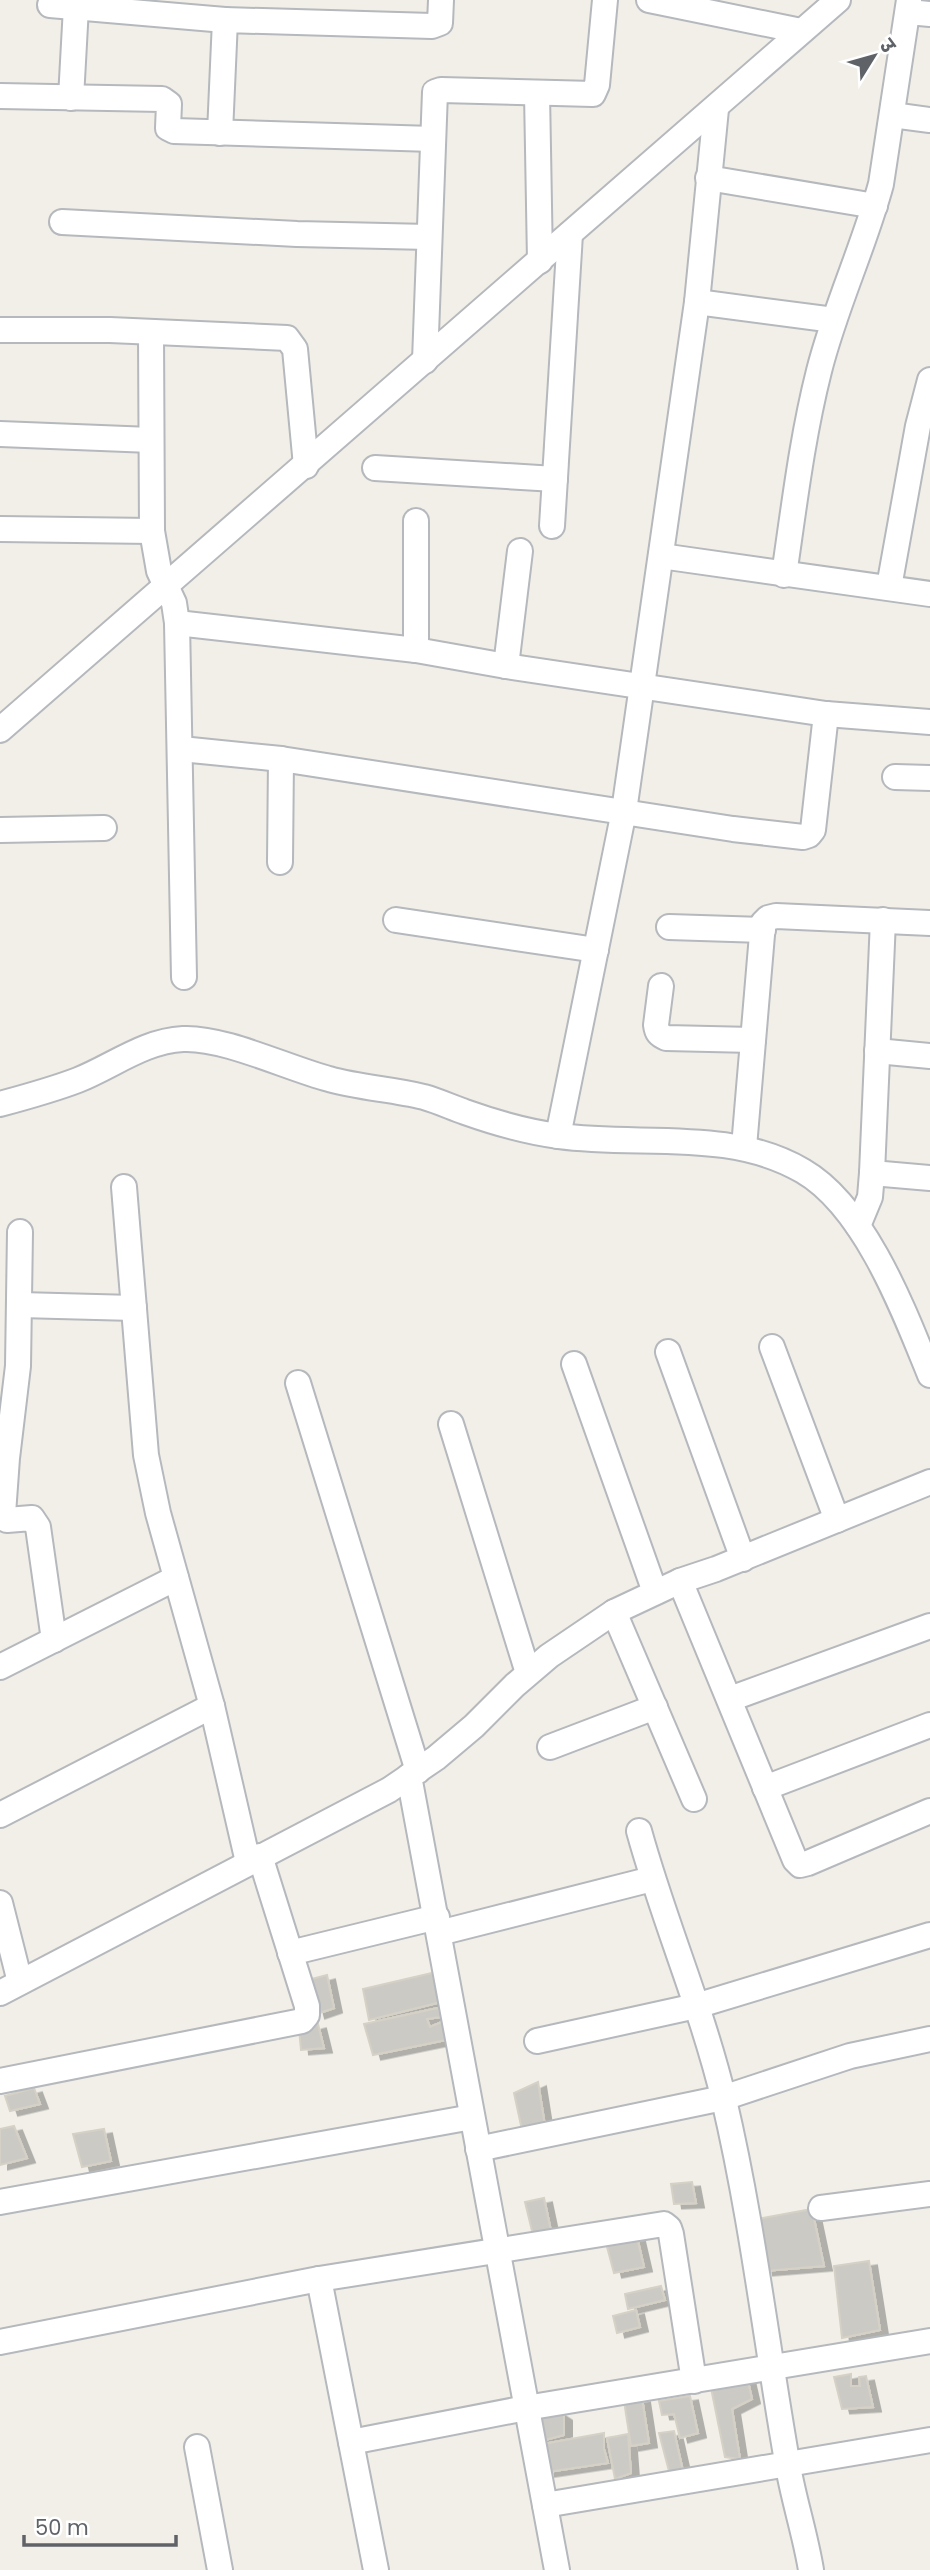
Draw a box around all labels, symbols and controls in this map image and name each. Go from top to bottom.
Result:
north arrow [839,21,909,91]
text: उ [873,33,902,59]
scale bar [24,2504,177,2548]
text: 50 m [35,2513,89,2542]

